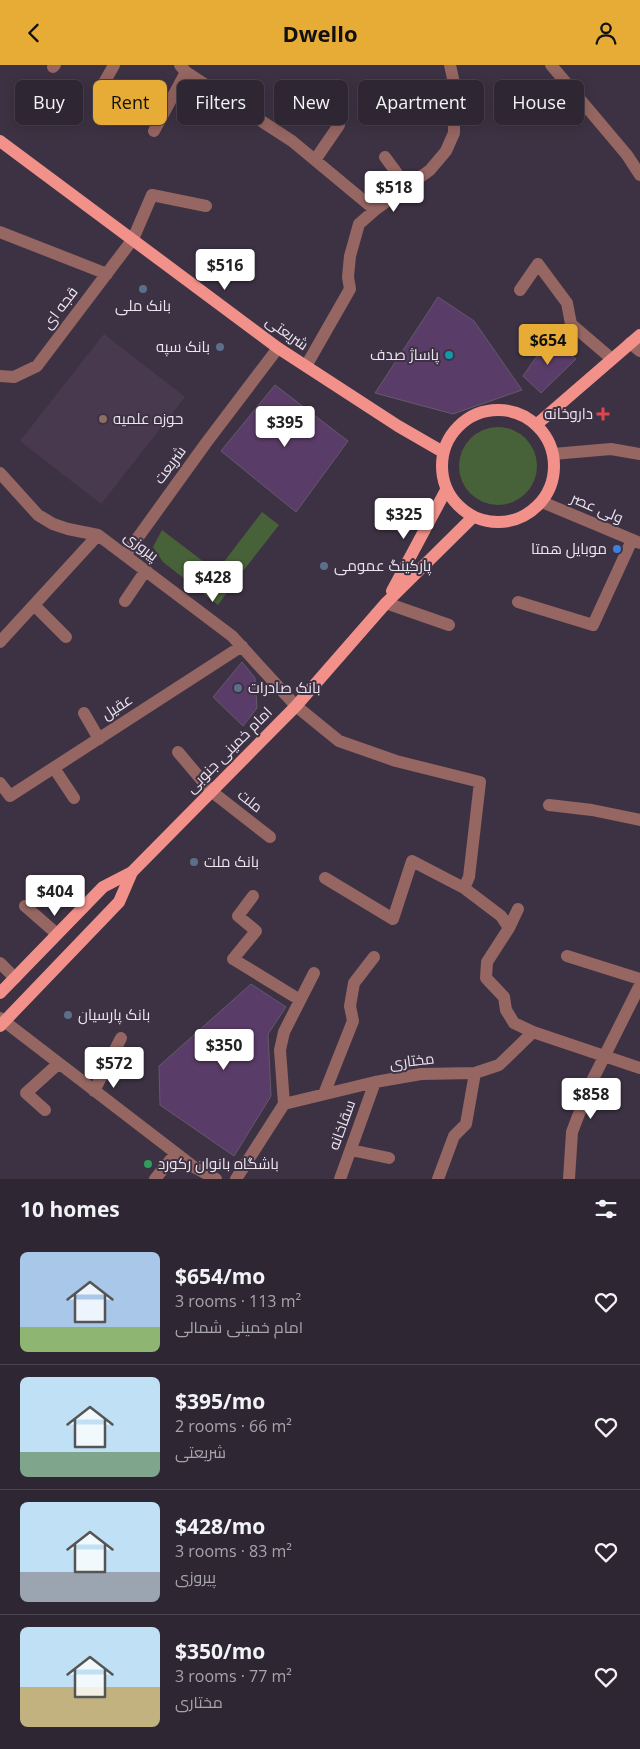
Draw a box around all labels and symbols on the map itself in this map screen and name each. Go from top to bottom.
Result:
pin: $518 [364,171,424,213]
pin: $516 [195,249,255,291]
street label: قجه ای [37,282,82,333]
marker: بانک ملی [137,283,149,295]
place label: بانک ملی [115,295,171,316]
street label: شریعتی [262,310,313,355]
pin: $654 [518,323,578,366]
place label: بانک سپه [156,336,210,357]
marker: بانک سپه [214,341,226,353]
place label: پاساژ صدف [370,344,439,365]
marker: پاساژ صدف [443,349,455,361]
place label: داروخانه [544,403,593,423]
pin: $395 [255,405,315,448]
place label: حوزه علمیه [113,408,183,428]
marker: داروخانه [597,408,609,420]
marker: حوزه علمیه [97,413,109,425]
street label: شریعت [149,441,190,487]
street label: ولی عصر [567,487,627,528]
pin: $325 [374,497,434,540]
street label: پیروزی [120,526,163,566]
place label: موبایل همتا [531,538,607,559]
marker: موبایل همتا [611,543,623,555]
place label: پارکینگ عمومی [334,555,431,576]
marker: پارکینگ عمومی [318,560,330,572]
pin: $428 [183,561,243,603]
place label: بانک صادرات [248,677,320,697]
marker: بانک صادرات [232,682,244,694]
street label: عقیل [97,689,136,724]
street label: امام خمینی جنوبی [181,702,277,798]
street label: ملت [234,784,267,816]
place label: بانک ملت [204,851,259,871]
marker: بانک ملت [188,856,200,868]
pin: $404 [25,875,85,917]
place label: بانک پارسیان [78,1004,150,1025]
marker: بانک پارسیان [62,1009,74,1021]
pin: $350 [194,1029,254,1071]
pin: $572 [84,1047,144,1089]
street label: مختاری [388,1047,436,1074]
pin: $858 [561,1077,621,1120]
street label: سقاخانه [323,1097,359,1152]
place label: باشگاه بانوان رکورد [158,1153,279,1174]
marker: باشگاه بانوان رکورد [142,1158,154,1170]

